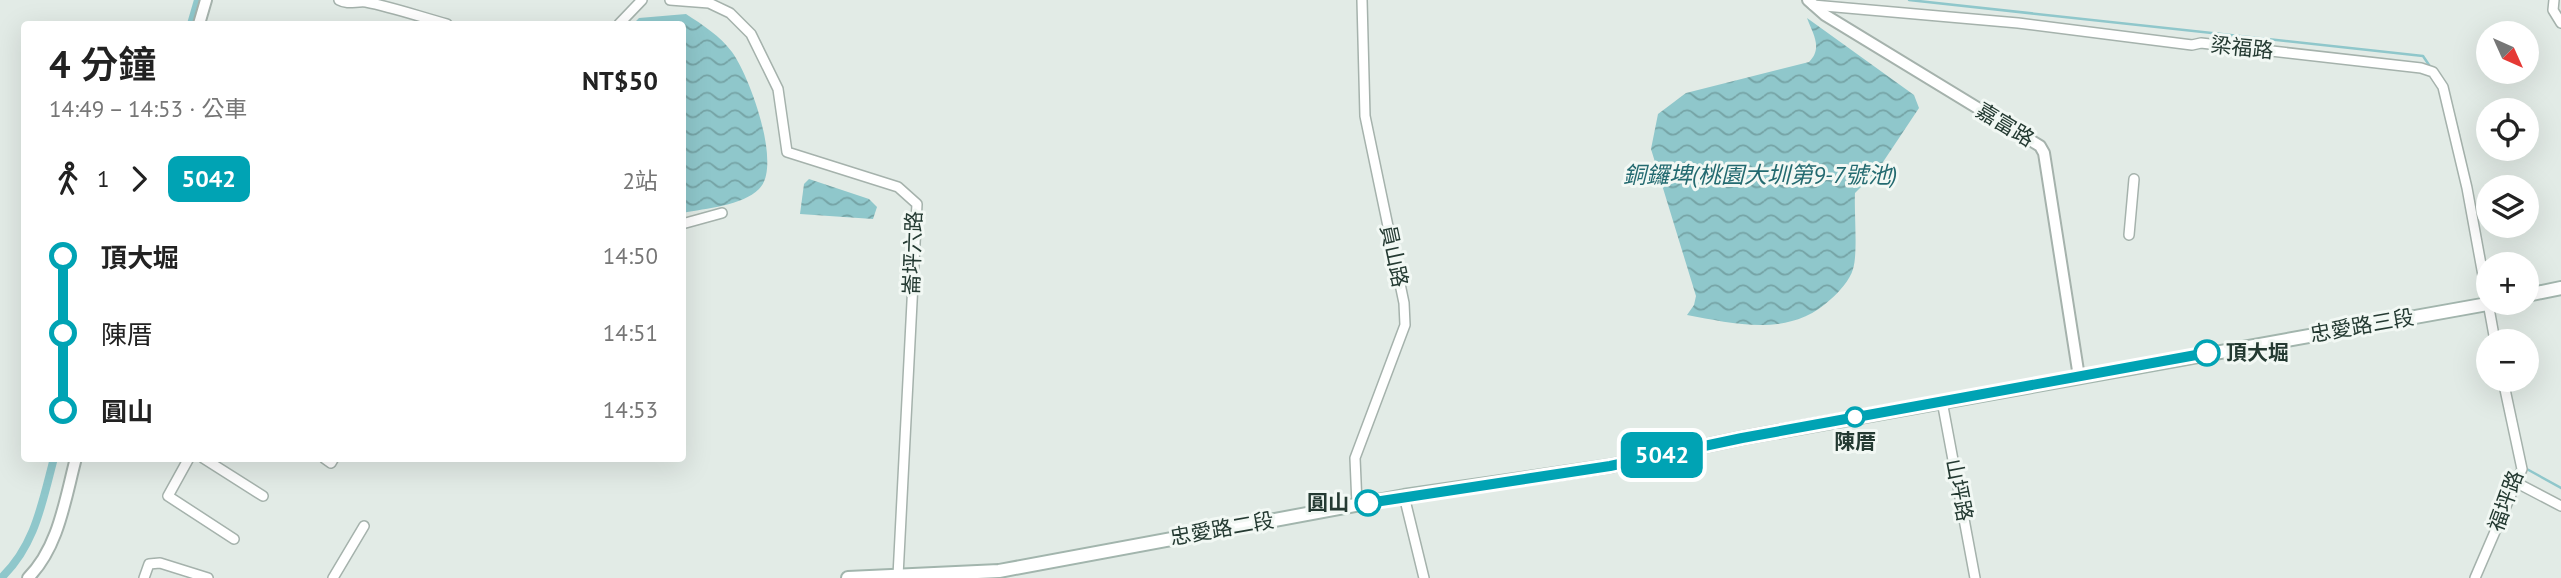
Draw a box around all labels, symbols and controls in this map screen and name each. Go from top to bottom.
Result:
north arrow [2476,21,2539,84]
map controls [2476,21,2539,392]
street label: 梁福路 [2209,31,2275,64]
text: 4 分鐘 [49,39,156,88]
text: NT$50 [582,64,658,97]
text: 14:49 – 14:53 · 公車 [49,94,248,123]
street label: 嘉富路 [1971,97,2039,152]
button: locate [2476,98,2539,161]
icon: walk [49,160,87,198]
icon: forward [120,160,158,198]
water label: 銅鑼埤(桃園大圳第9-7號池) [1623,160,1897,189]
text: 5042 [182,163,236,194]
text: 1 [97,164,110,193]
text: 2站 [622,166,658,195]
button: layers [2476,175,2539,238]
street label: 崙坪六路 [898,211,927,295]
street label: 員山路 [1375,222,1414,290]
text: 頂大堀 [101,241,179,274]
text: 14:50 [603,241,658,270]
button: + [2476,252,2539,315]
street label: 忠愛路三段 [2308,303,2416,348]
text: 陳厝 [101,318,153,351]
text: 14:51 [603,318,658,347]
button: − [2476,329,2539,392]
place label: 頂大堀 [2226,339,2289,366]
marker: 頂大堀 [2194,340,2220,366]
text: 圓山 [101,395,153,428]
text: 14:53 [603,395,658,424]
marker: 陳厝 [1845,407,1865,427]
place label: 陳厝 [1834,428,1876,455]
line badge: 5042 [1613,432,1711,478]
text: 5042 [1635,439,1689,470]
street label: 山坪路 [1940,456,1979,523]
street label: 福坪路 [2482,467,2529,535]
place label: 圓山 [1307,489,1349,516]
marker: 圓山 [1355,490,1381,516]
street label: 忠愛路二段 [1168,506,1276,551]

